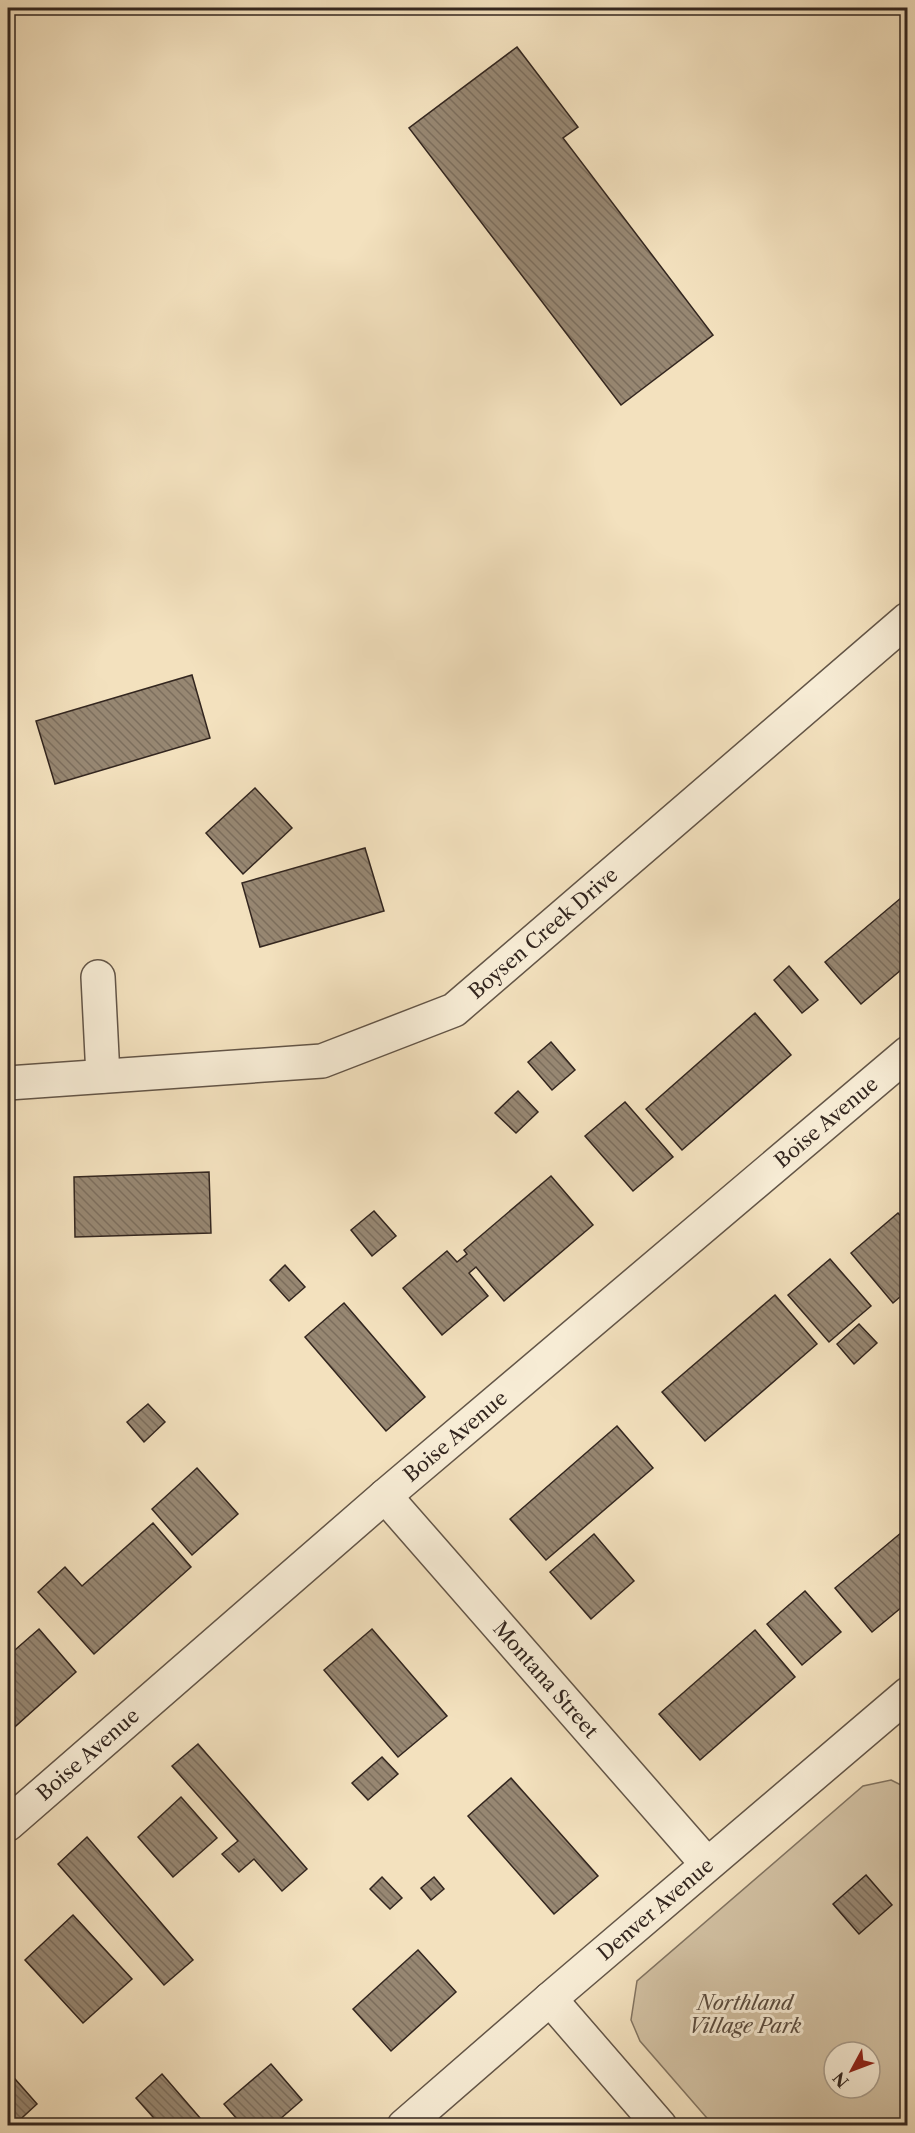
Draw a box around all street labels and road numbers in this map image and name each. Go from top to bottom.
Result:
street label: Boysen Creek Drive [464,863,623,1004]
street label: Boise Avenue [770,1072,883,1173]
street label: Boise Avenue [399,1386,512,1487]
street label: Montana Street [488,1616,603,1743]
street label: Boise Avenue [32,1703,144,1805]
street label: Denver Avenue [593,1853,718,1965]

